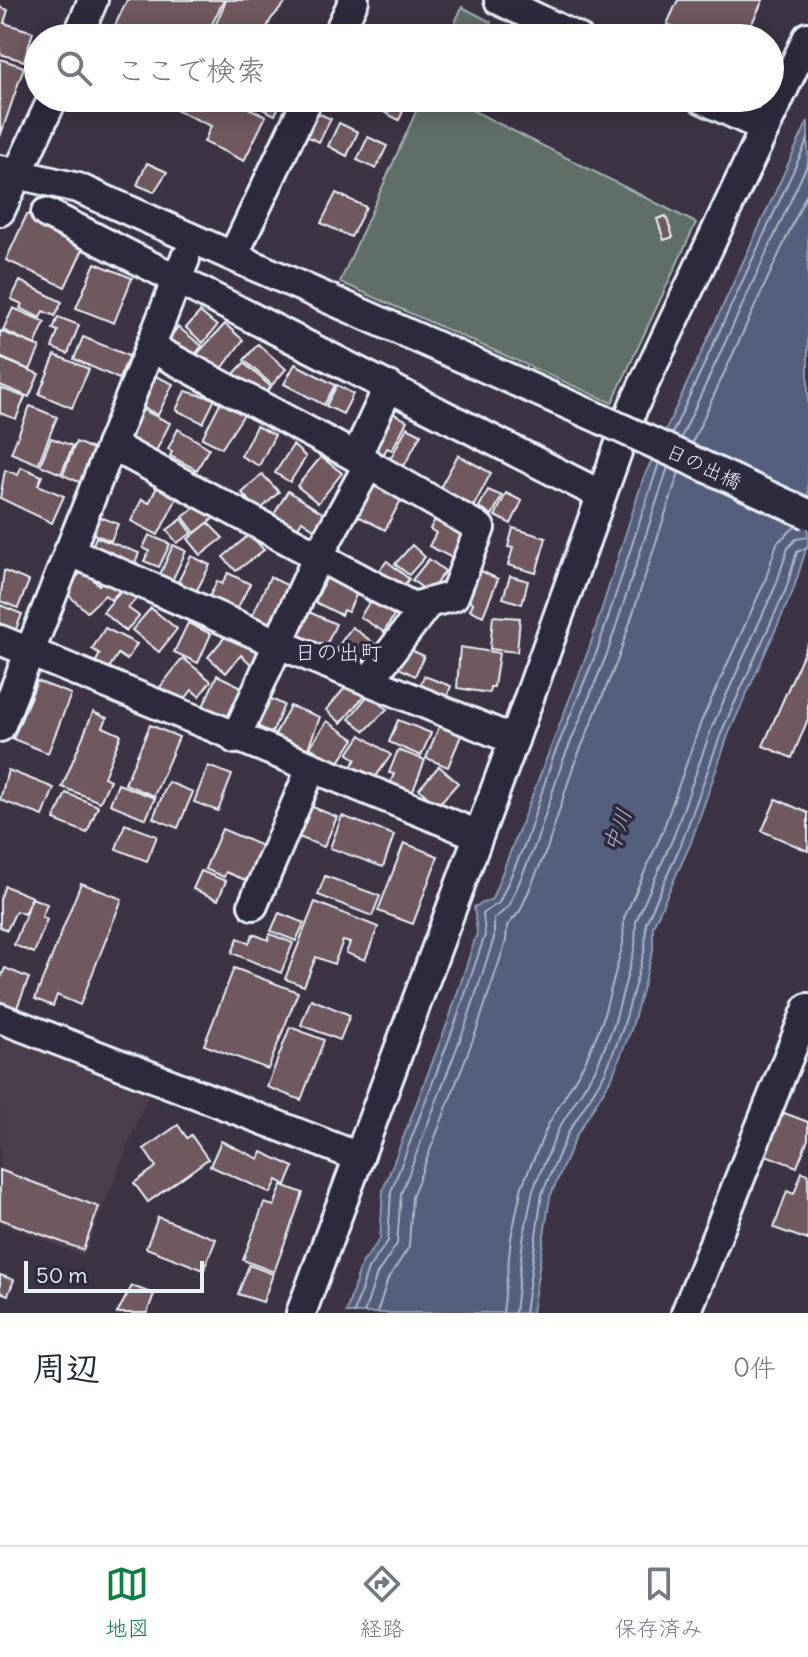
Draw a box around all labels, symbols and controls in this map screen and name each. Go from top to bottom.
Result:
search box [24,24,784,112]
icon: search [52,46,96,90]
text: ここで検索 [116,51,266,89]
street label: 日の出橋 [662,438,746,494]
district label: 日の出町 [294,638,382,666]
water label: 中川 [596,805,638,855]
scale bar [24,1257,204,1293]
text: 50 m [36,1261,88,1289]
text: 周辺 [32,1346,100,1389]
text: 0件 [733,1351,776,1384]
tab: 地図 [105,1562,149,1642]
tab: 経路 [360,1562,404,1642]
tab: 保存済み [615,1562,703,1642]

